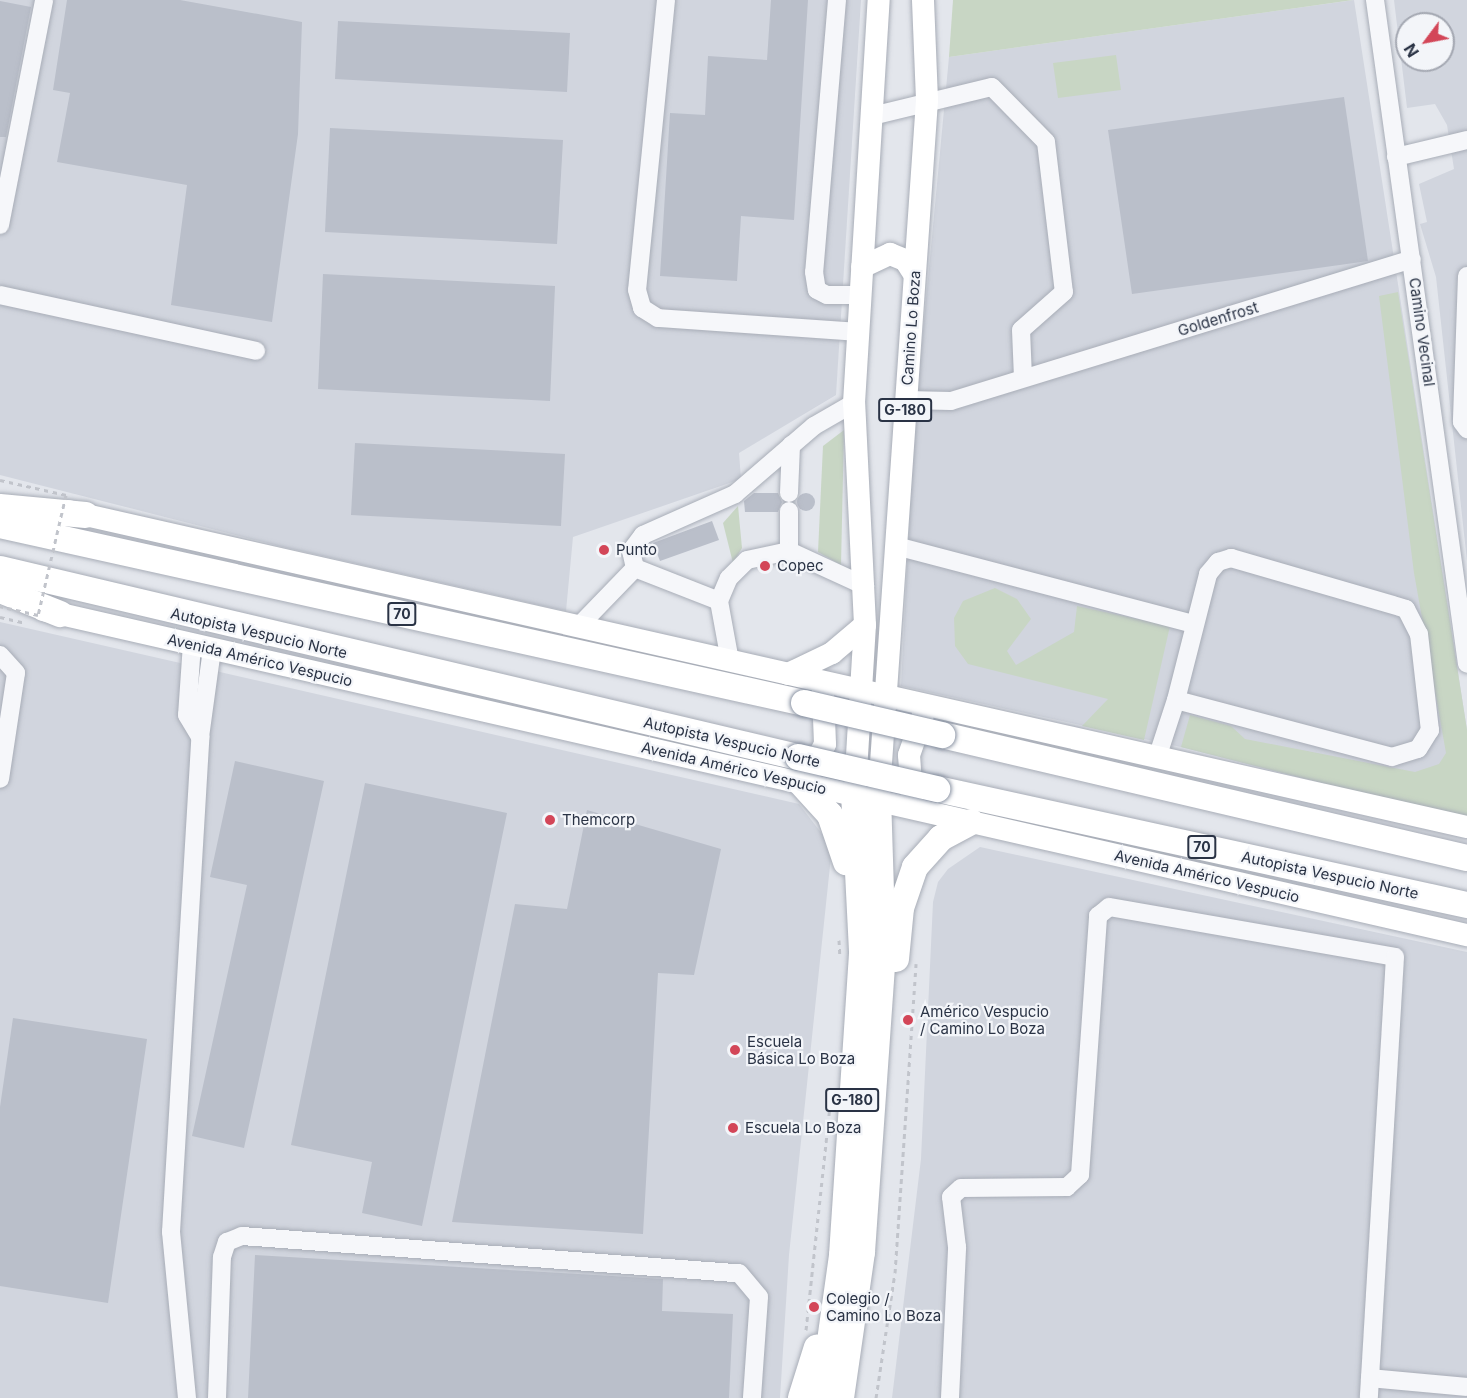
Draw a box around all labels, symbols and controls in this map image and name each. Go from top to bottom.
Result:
north arrow [1395,12,1455,72]
text: N [1400,40,1423,61]
street label: Camino Lo Boza [898,270,924,386]
street label: Camino Vecinal [1405,276,1439,388]
street label: Goldenfrost [1176,298,1260,340]
road number: G-180 [878,399,932,421]
place label: Punto [616,541,657,559]
marker: Punto [597,543,611,557]
place label: Copec [777,557,823,575]
marker: Copec [758,559,772,573]
road number: 70 [387,603,417,625]
street label: Autopista Vespucio Norte [169,604,349,662]
street label: Avenida Américo Vespucio [166,630,354,690]
street label: Autopista Vespucio Norte [642,713,822,771]
street label: Avenida Américo Vespucio [640,738,828,798]
place label: Themcorp [562,811,635,829]
marker: Themcorp [543,813,557,827]
road number: 70 [1187,836,1217,858]
street label: Avenida Américo Vespucio [1113,846,1301,906]
street label: Autopista Vespucio Norte [1240,847,1420,903]
place label: Américo Vespucio / Camino Lo Boza [920,1002,1049,1037]
marker: Américo Vespucio / Camino Lo Boza [901,1013,915,1027]
place label: Escuela Básica Lo Boza [747,1032,855,1067]
marker: Escuela Básica Lo Boza [728,1043,742,1057]
road number: G-180 [825,1089,879,1111]
place label: Escuela Lo Boza [745,1119,861,1137]
marker: Escuela Lo Boza [726,1121,740,1135]
place label: Colegio / Camino Lo Boza [826,1289,941,1324]
marker: Colegio / Camino Lo Boza [807,1300,821,1314]

